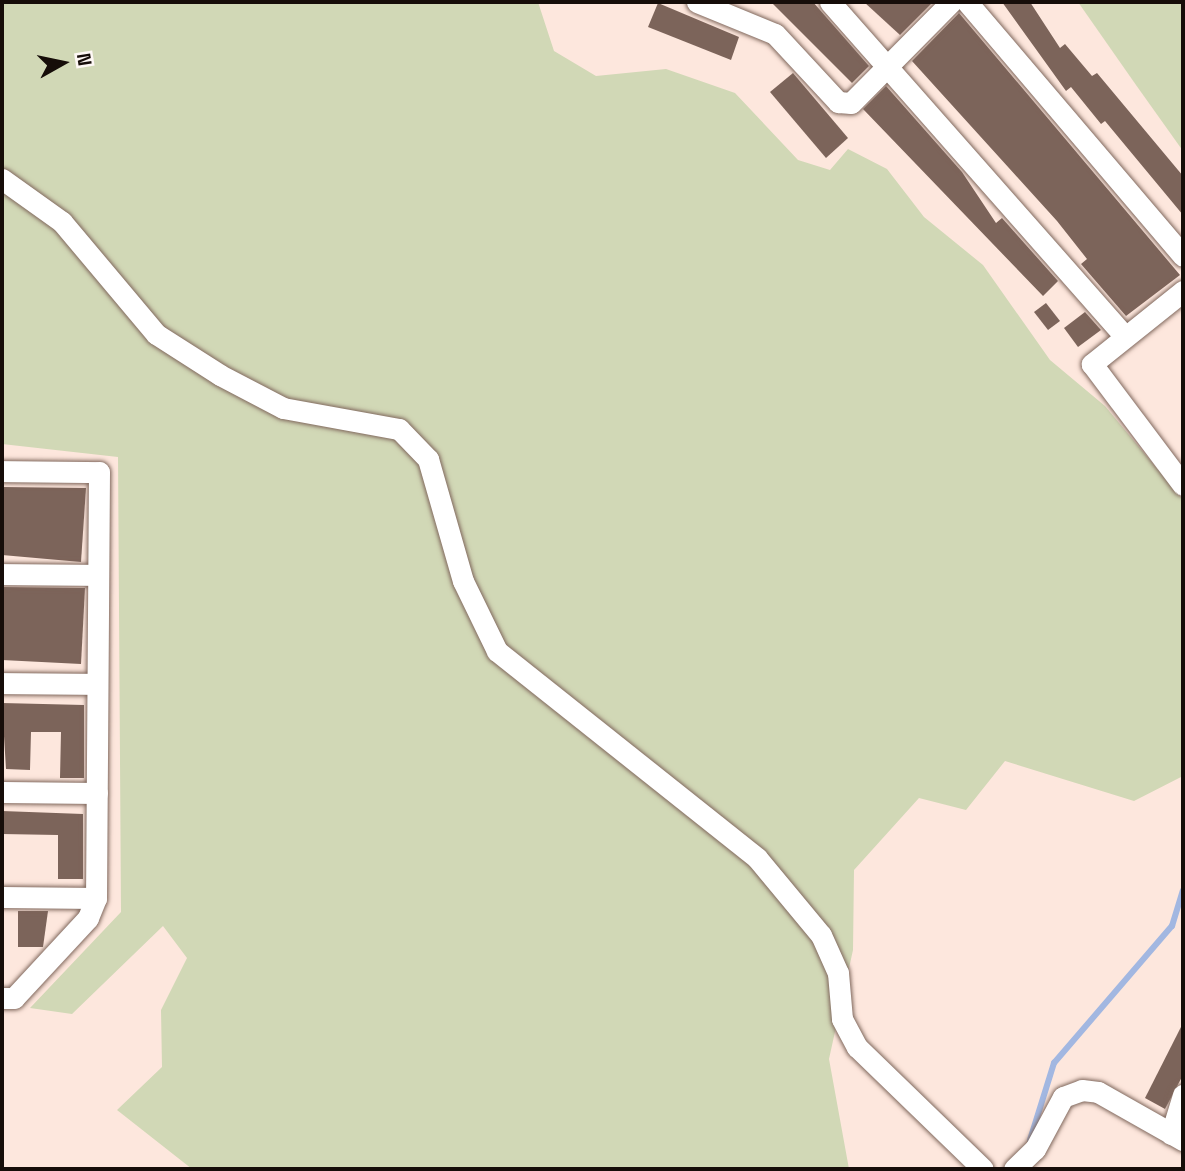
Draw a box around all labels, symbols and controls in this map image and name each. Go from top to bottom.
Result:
north arrow [28,28,98,98]
text: N [71,51,98,68]

